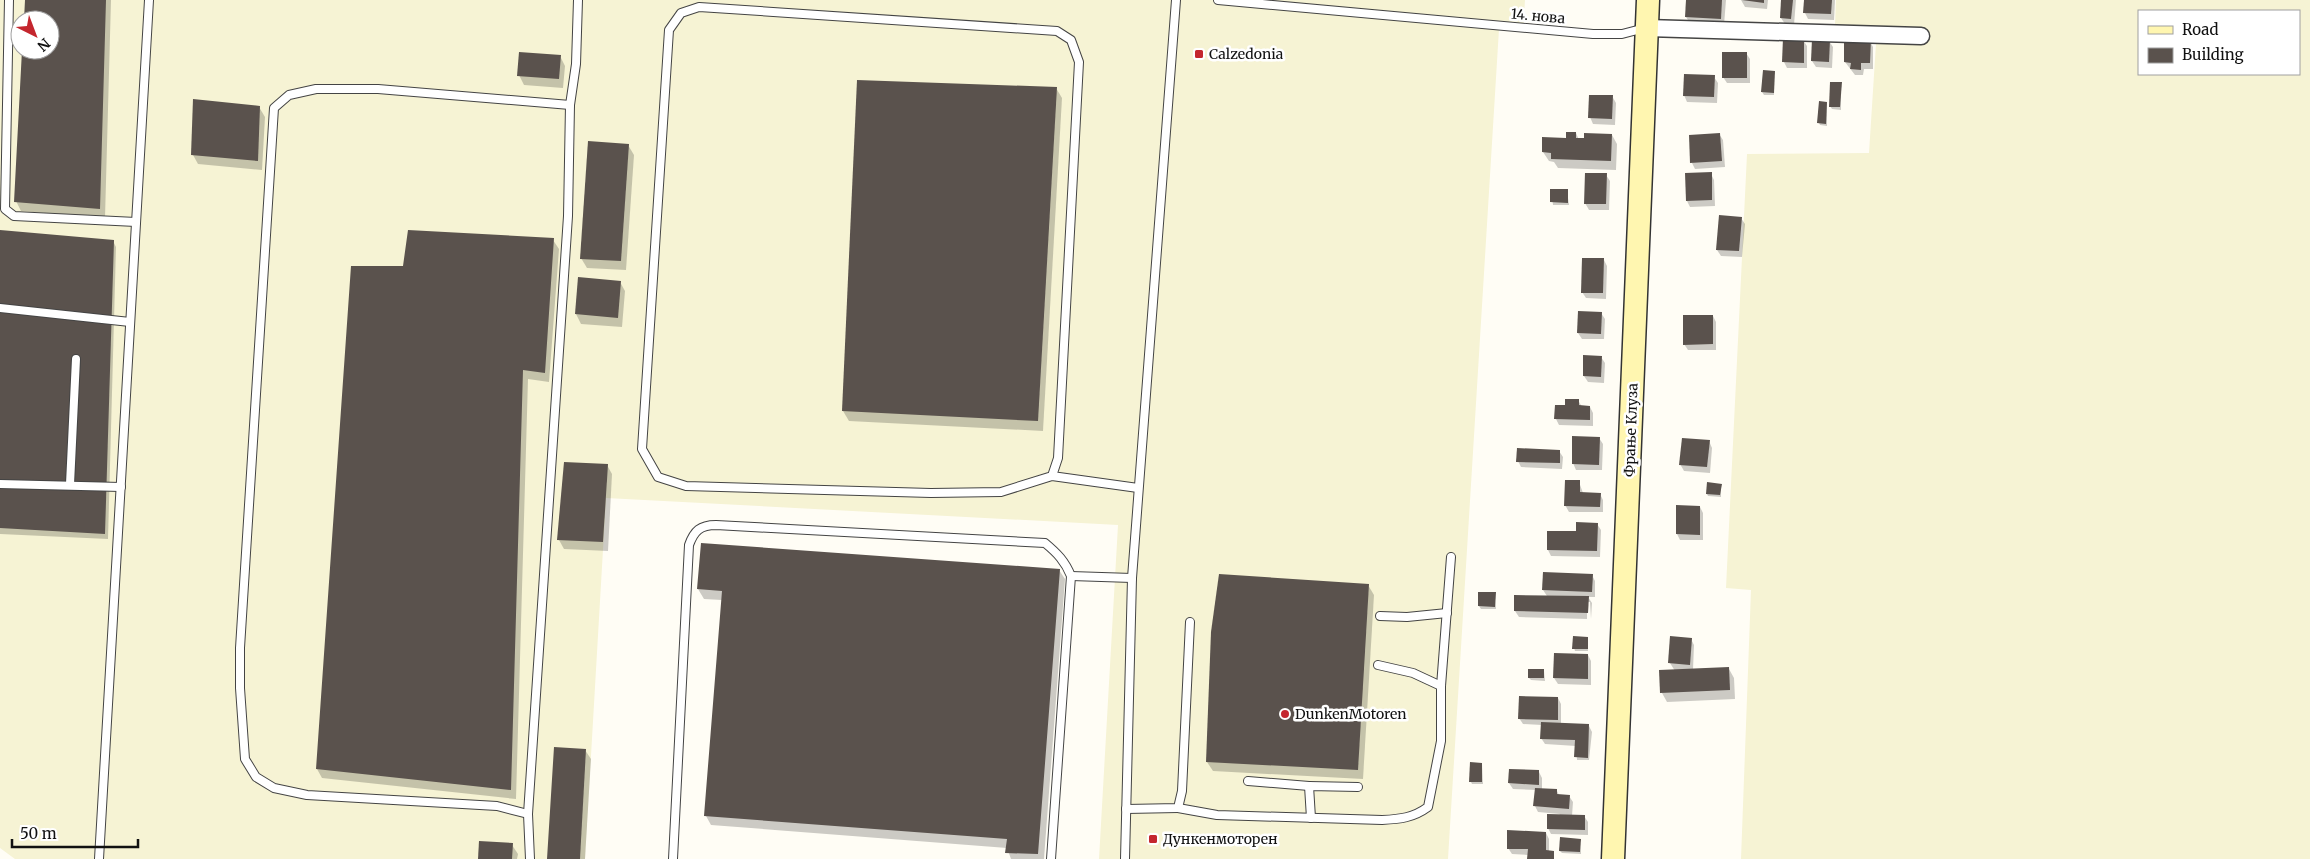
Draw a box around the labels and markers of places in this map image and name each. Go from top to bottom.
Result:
place label: Calzedonia [1209,45,1284,63]
marker: Calzedonia [1193,48,1205,60]
place label: DunkenMotoren [1295,705,1407,723]
marker: DunkenMotoren [1279,708,1291,720]
place label: Дункенмоторен [1163,830,1278,848]
marker: Дункенмоторен [1147,833,1159,845]

